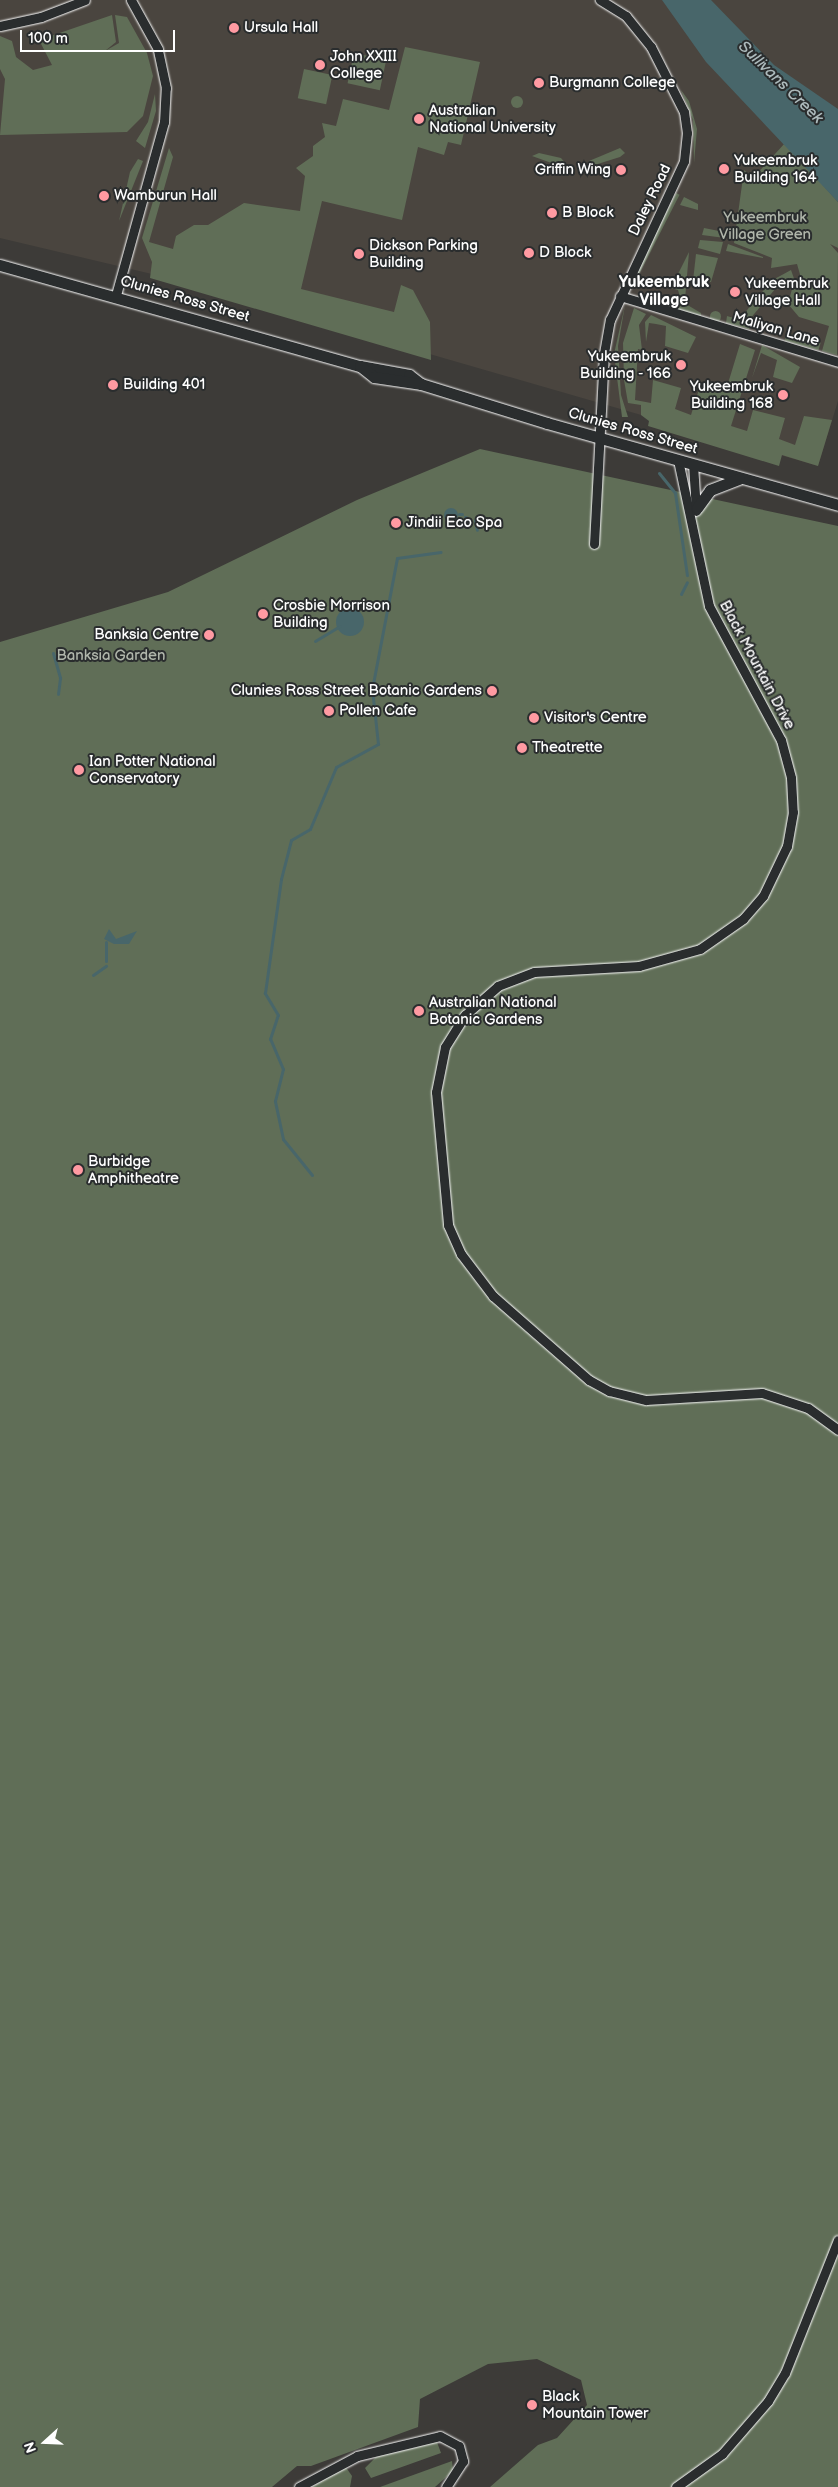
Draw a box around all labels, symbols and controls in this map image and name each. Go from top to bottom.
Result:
place label: Ursula Hall [244,19,318,37]
scale bar [22,20,178,52]
marker: Ursula Hall [228,22,240,34]
text: 100 m [28,29,68,48]
water label: Sullivans Creek [733,38,827,128]
place label: John XXIII College [330,47,398,82]
marker: John XXIII College [314,59,326,71]
place label: Burgmann College [549,74,676,92]
marker: Burgmann College [533,77,545,89]
place label: Australian National University [429,101,556,136]
marker: Australian National University [413,113,425,125]
place label: Yukeembruk Building 164 [734,151,817,186]
place label: Griffin Wing [534,161,611,179]
street label: Daley Road [625,161,675,239]
marker: Yukeembruk Building 164 [718,163,730,175]
marker: Griffin Wing [615,164,627,176]
place label: Wamburun Hall [114,187,217,205]
marker: Wamburun Hall [98,190,110,202]
place label: B Block [562,204,614,222]
marker: B Block [546,207,558,219]
park label: Yukeembruk Village Green [719,208,811,243]
place label: Dickson Parking Building [369,236,478,271]
place label: D Block [539,244,591,262]
marker: D Block [523,247,535,259]
marker: Dickson Parking Building [353,248,365,260]
street label: Clunies Ross Street [118,272,252,326]
district label: Yukeembruk Village [619,273,709,311]
place label: Yukeembruk Village Hall [745,274,828,309]
marker: Yukeembruk Village Hall [729,286,741,298]
street label: Maliyan Lane [730,308,822,350]
place label: Yukeembruk Building - 166 [579,347,671,382]
marker: Yukeembruk Building - 166 [675,359,687,371]
place label: Building 401 [123,376,205,394]
place label: Yukeembruk Building 168 [690,377,773,412]
marker: Building 401 [107,379,119,391]
marker: Yukeembruk Building 168 [777,389,789,401]
street label: Clunies Ross Street [566,404,700,458]
place label: Jindii Eco Spa [406,514,502,532]
marker: Jindii Eco Spa [390,517,402,529]
place label: Crosbie Morrison Building [273,596,390,631]
street label: Black Mountain Drive [715,597,799,733]
marker: Crosbie Morrison Building [257,608,269,620]
place label: Banksia Centre [94,626,199,644]
marker: Banksia Centre [203,629,215,641]
park label: Banksia Garden [57,647,165,665]
place label: Clunies Ross Street Botanic Gardens [230,682,482,700]
marker: Clunies Ross Street Botanic Gardens [486,685,498,697]
place label: Pollen Cafe [339,702,416,720]
marker: Pollen Cafe [323,705,335,717]
place label: Visitor's Centre [544,709,647,727]
marker: Visitor's Centre [528,712,540,724]
place label: Theatrette [532,739,603,757]
marker: Theatrette [516,742,528,754]
place label: Ian Potter National Conservatory [89,752,216,787]
marker: Ian Potter National Conservatory [73,764,85,776]
place label: Australian National Botanic Gardens [429,993,557,1028]
marker: Australian National Botanic Gardens [413,1005,425,1017]
place label: Burbidge Amphitheatre [88,1152,179,1187]
marker: Burbidge Amphitheatre [72,1164,84,1176]
place label: Black Mountain Tower [542,2387,649,2422]
marker: Black Mountain Tower [526,2399,538,2411]
north arrow [20,2417,70,2467]
text: N [21,2439,40,2455]

